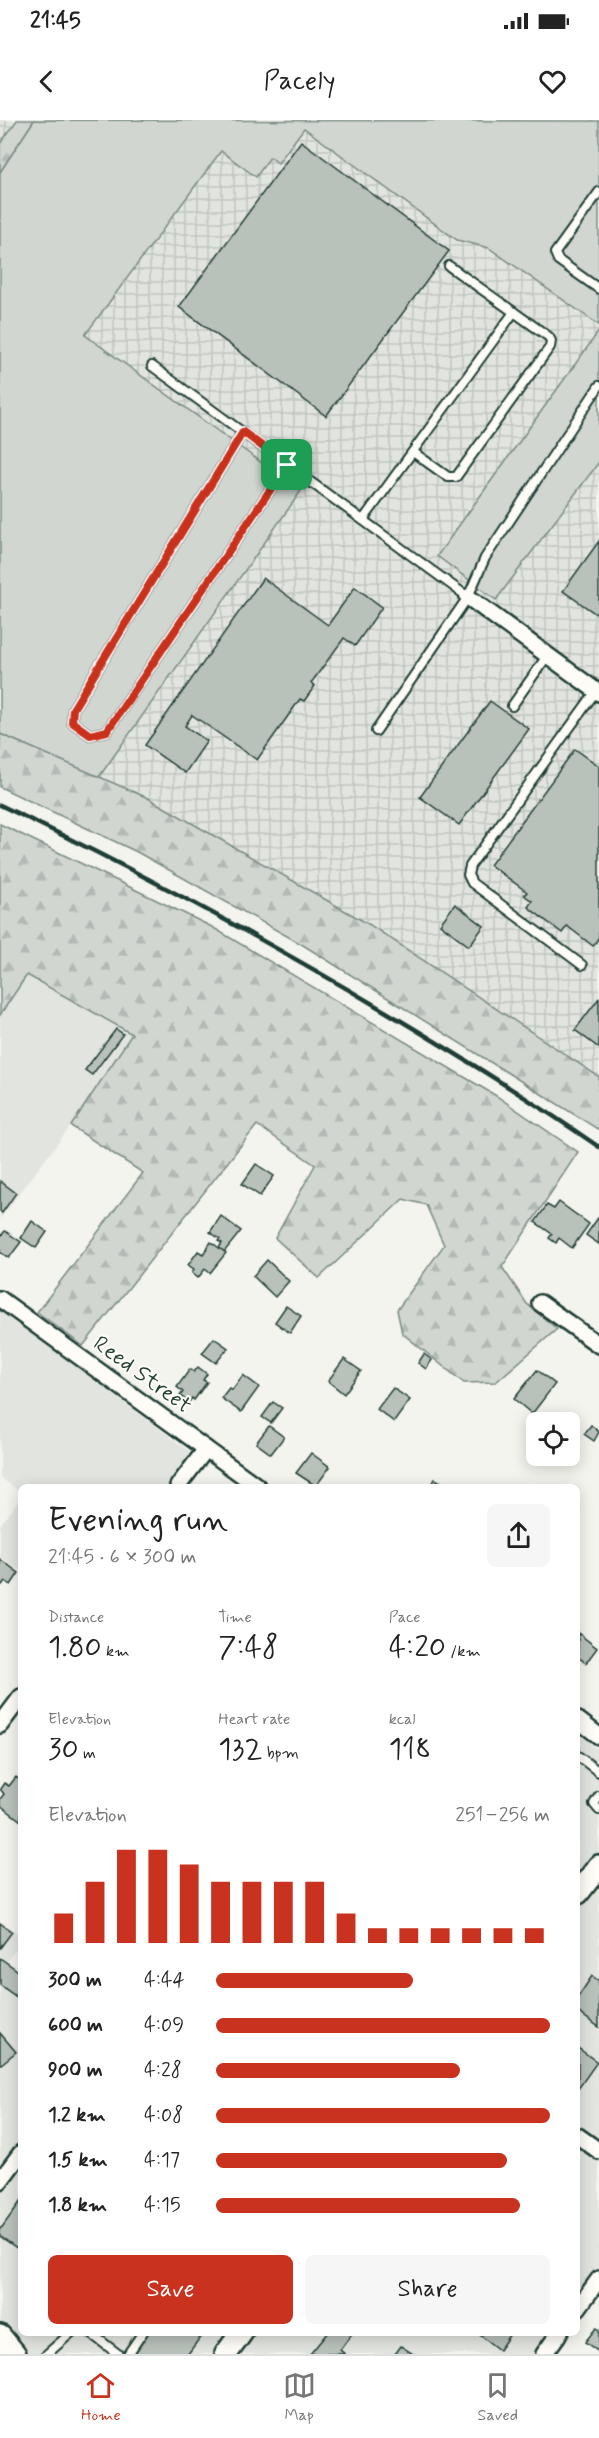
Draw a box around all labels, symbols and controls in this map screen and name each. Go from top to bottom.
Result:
text: 21:45 [30,7,81,35]
text: Pacely [264,64,335,99]
icon: back [30,65,63,98]
icon: heart [536,65,569,98]
pin [261,439,312,490]
icon: arrive [270,448,303,481]
street label: Reed Street [87,1330,197,1420]
map controls [526,1412,580,1466]
button: locate [526,1412,580,1466]
text: Evening run [48,1499,228,1543]
button: share [487,1504,550,1567]
text: 21:45 · 6 × 300 m [48,1544,197,1571]
text: Distance [48,1607,104,1628]
text: Time [218,1607,252,1628]
text: Pace [389,1607,421,1628]
text: 1.80 [48,1628,102,1667]
text: 7:48 [218,1628,278,1667]
text: 4:20 [389,1628,446,1667]
text: km [102,1641,129,1662]
text: /km [446,1641,481,1662]
text: Elevation [48,1709,111,1730]
text: Heart rate [218,1709,290,1730]
text: kcal [389,1709,416,1730]
text: 30 [48,1730,79,1769]
text: 132 [218,1730,262,1769]
text: 118 [389,1730,431,1769]
text: m [79,1743,96,1764]
text: bpm [262,1743,299,1764]
text: Elevation [48,1802,127,1829]
text: 251–256 m [455,1802,550,1829]
text: 300 m [48,1967,102,1994]
text: 4:44 [144,1967,185,1994]
text: 600 m [48,2012,103,2039]
text: 4:09 [144,2012,184,2039]
text: 900 m [48,2057,103,2084]
text: 4:28 [144,2057,182,2084]
text: 1.2 km [48,2102,105,2129]
text: 4:08 [144,2102,183,2129]
text: 1.5 km [48,2147,108,2174]
text: 4:17 [144,2147,180,2174]
text: 1.8 km [48,2192,107,2219]
text: 4:15 [144,2192,181,2219]
button: Save [48,2255,293,2324]
button: Share [305,2255,550,2324]
tab: Home [81,2369,121,2426]
tab: Map [283,2369,316,2426]
tab: Saved [478,2369,518,2426]

